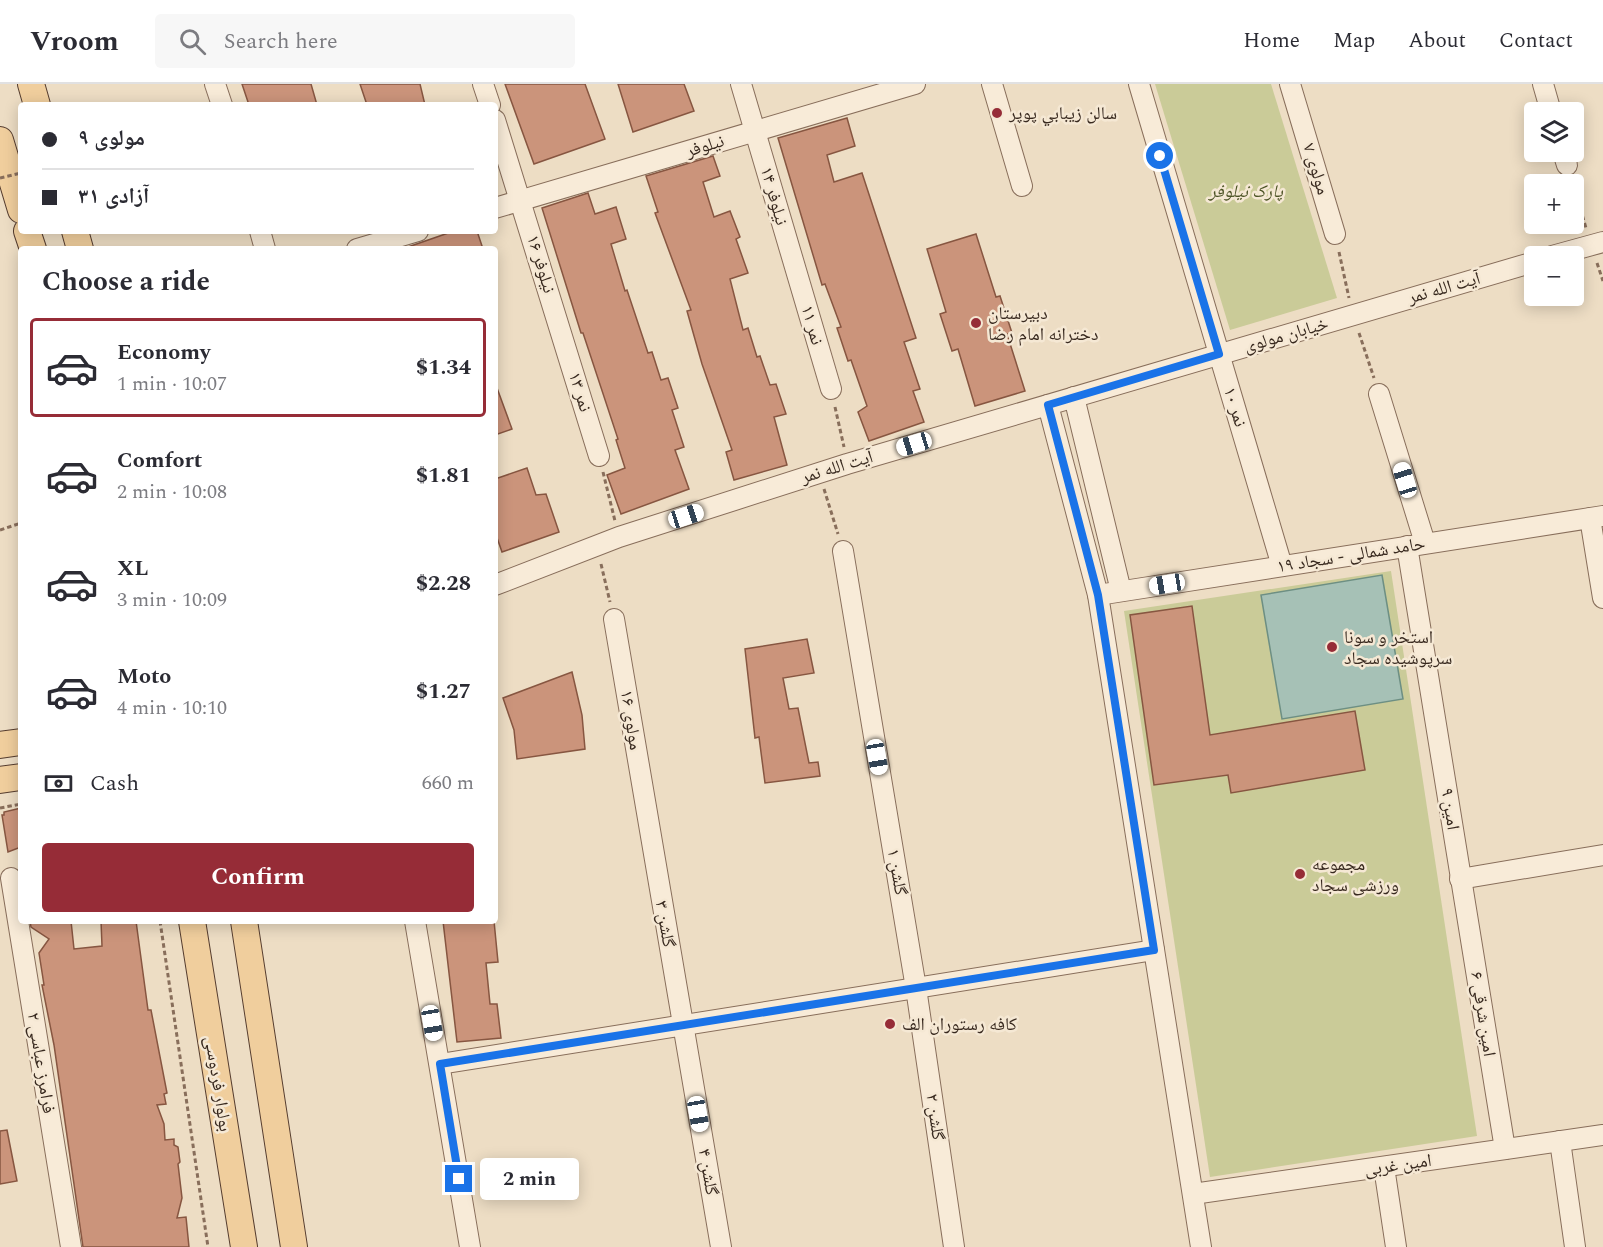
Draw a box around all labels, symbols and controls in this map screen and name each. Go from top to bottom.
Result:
search box [155,14,575,68]
text: Vroom [30,20,119,63]
icon: search [176,25,209,58]
text: Search here [224,25,338,58]
text: Home [1243,25,1300,57]
text: Map [1333,25,1375,57]
text: About [1408,25,1466,57]
text: Contact [1499,25,1573,57]
place label: سالن زيبابي پوپر [1008,100,1117,127]
map controls [1524,102,1584,306]
button: layers [1524,102,1584,162]
marker: سالن زيبابي پوپر [990,106,1004,120]
text: مولوی ۹ [78,122,145,155]
street label: نیلوفر [681,127,728,165]
street label: مولوی ۷ [1295,140,1337,198]
route start [1146,142,1173,169]
street label: نیلوفر ۱۴ [753,164,795,228]
button: + [1524,174,1584,234]
park label: پارک نیلوفر [1207,178,1284,205]
text: آزادی ۳۱ [78,180,149,213]
street label: نیلوفر ۱۶ [519,231,563,297]
button: − [1524,246,1584,306]
text: Choose a ride [42,261,210,303]
street label: آیت الله نمر [1404,265,1484,312]
place label: دبیرستان دخترانه امام رضا [988,300,1099,348]
street label: نمر ۱۱ [793,302,831,348]
street label: خیابان مولوی [1240,310,1332,360]
marker: دبیرستان دخترانه امام رضا [969,316,983,330]
text: Economy [117,336,210,369]
icon: car [45,341,99,395]
text: $1.34 [416,351,471,384]
text: 1 min · 10:07 [117,369,227,399]
street label: نمر ۱۳ [561,369,599,415]
street label: نمر ۱۰ [1216,384,1254,430]
car [894,430,934,458]
street label: آیت الله نمر [796,443,877,491]
text: Comfort [117,444,202,477]
icon: car [45,449,99,503]
text: $1.81 [416,459,471,492]
car [1391,460,1419,500]
text: 2 min · 10:08 [117,477,227,507]
car [666,502,706,530]
street label: حامد شمالی - سجاد ۱۹ [1275,530,1427,580]
text: XL [117,552,148,585]
icon: car [45,557,99,611]
text: $2.28 [416,567,471,600]
car [1148,572,1186,596]
text: 3 min · 10:09 [117,585,227,615]
place label: استخر و سونا سرپوشیده سجاد [1344,624,1452,672]
marker: استخر و سونا سرپوشیده سجاد [1325,640,1339,654]
text: Moto [117,660,171,693]
icon: car [45,665,99,719]
text: $1.27 [416,675,471,708]
street label: مولوی ۱۶ [613,688,649,752]
text: 4 min · 10:10 [117,693,227,723]
car [865,738,889,776]
icon: cash [42,767,75,800]
text: Cash [90,767,139,800]
text: 660 m [422,768,474,798]
street label: امین ۹ [1433,786,1467,832]
button: Confirm [42,843,474,912]
street label: گلشن ۱ [880,847,914,898]
place label: مجموعه ورزشی سجاد [1312,851,1399,899]
marker: مجموعه ورزشی سجاد [1293,867,1307,881]
street label: گلشن ۳ [648,899,682,950]
street label: امین شرقی ۶ [1463,970,1503,1058]
car [420,1004,444,1042]
street label: فرامرز عباسی ۲ [20,1011,62,1115]
place label: کافه رستوران الف [902,1011,1018,1038]
marker: کافه رستوران الف [883,1017,897,1031]
street label: بولوار فردوسی [197,1034,239,1134]
street label: گلشن ۲ [918,1092,952,1143]
car [686,1095,710,1133]
street label: گلشن ۴ [691,1147,725,1198]
street label: امین غربی [1363,1147,1433,1183]
callout: 2 min [480,1158,579,1200]
text: 2 min [503,1164,556,1194]
route end [445,1165,472,1192]

